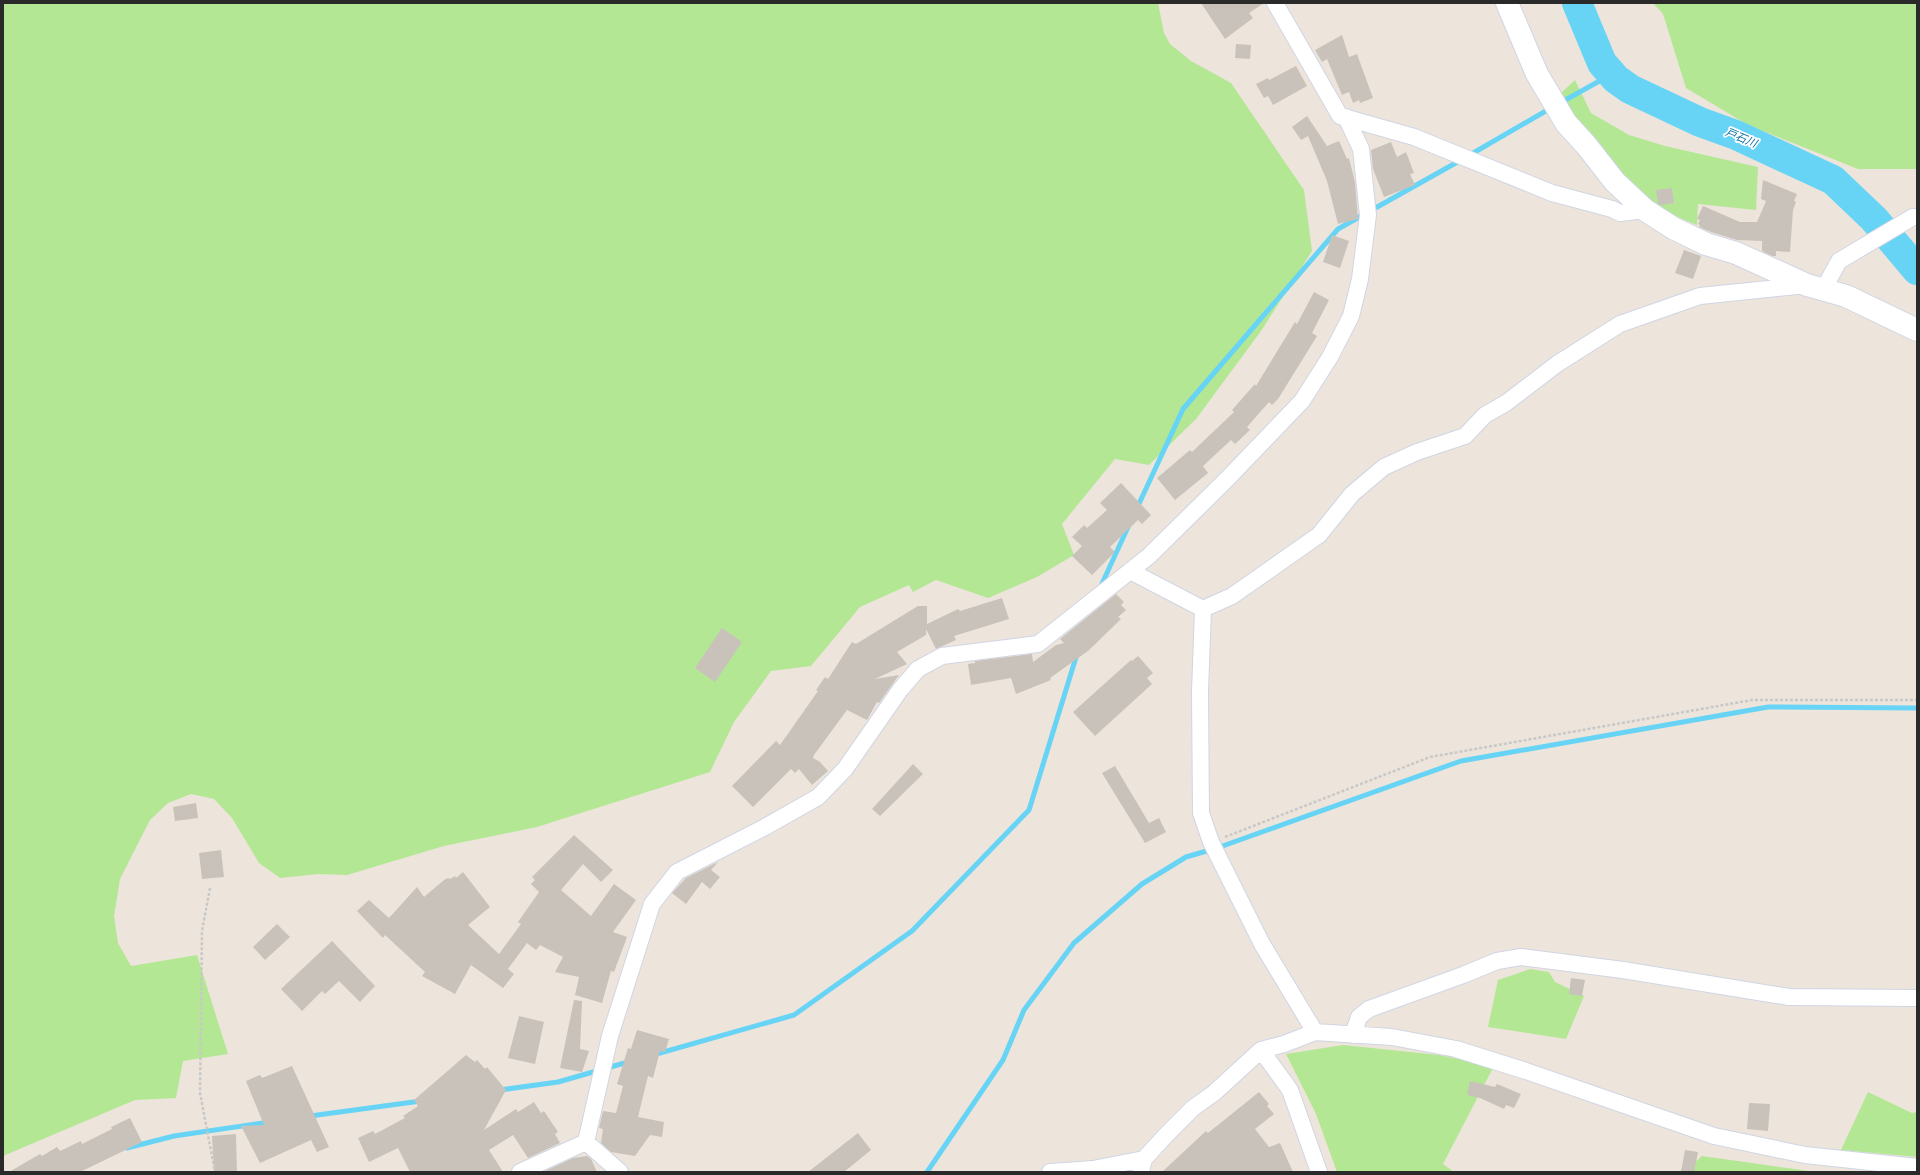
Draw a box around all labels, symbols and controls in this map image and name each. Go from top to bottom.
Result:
water label: 戸石川 [1723,126,1760,151]

